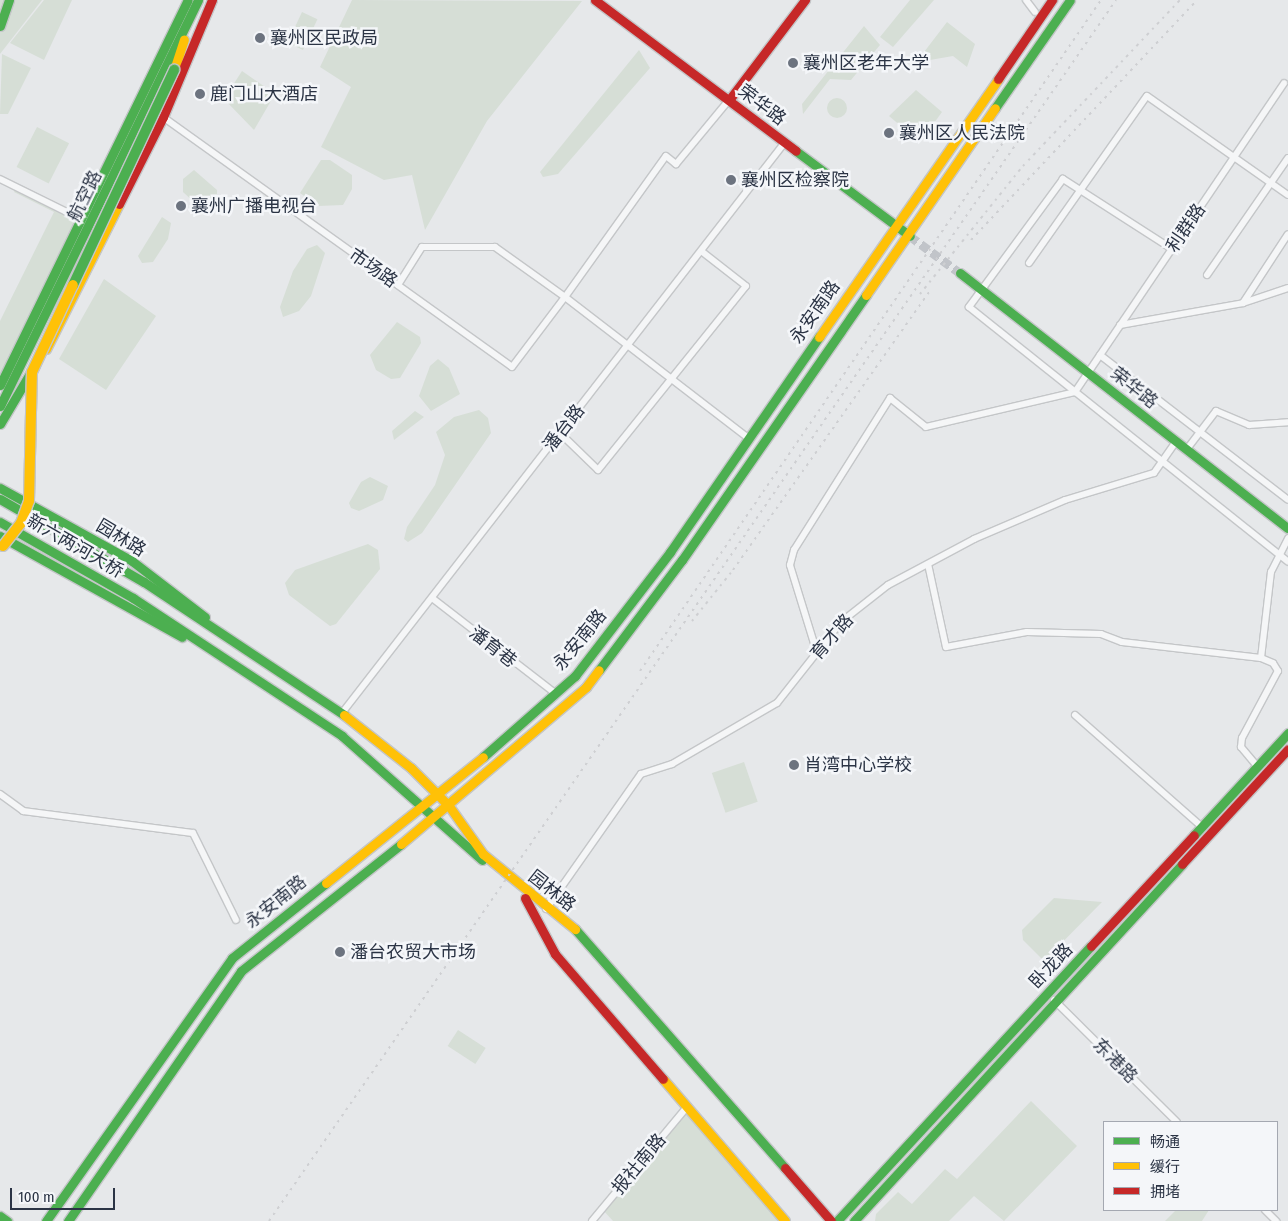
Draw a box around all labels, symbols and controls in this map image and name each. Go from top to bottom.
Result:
place label: 襄州区民政局 [270,27,378,49]
marker: 襄州区民政局 [254,32,266,44]
place label: 襄州区老年大学 [803,52,929,74]
marker: 襄州区老年大学 [787,57,799,69]
street label: 荣华路 [734,80,790,130]
place label: 鹿门山大酒店 [210,83,318,105]
marker: 鹿门山大酒店 [194,88,206,100]
place label: 襄州区人民法院 [899,122,1025,144]
marker: 襄州区人民法院 [883,127,895,139]
street label: 航空路 [63,167,107,225]
place label: 襄州区检察院 [741,169,849,191]
marker: 襄州区检察院 [725,174,737,186]
place label: 襄州广播电视台 [191,195,317,217]
marker: 襄州广播电视台 [175,200,187,212]
street label: 利群路 [1162,200,1210,256]
street label: 市场路 [345,244,401,292]
street label: 永安南路 [786,276,844,348]
street label: 荣华路 [1106,363,1162,413]
street label: 潘台路 [539,400,589,456]
street label: 新六两河大桥 [23,510,127,582]
street label: 园林路 [92,515,150,561]
street label: 永安南路 [549,605,611,675]
street label: 育才路 [806,610,858,664]
street label: 潘育巷 [465,622,521,672]
place label: 肖湾中心学校 [804,754,912,776]
marker: 肖湾中心学校 [788,759,800,771]
street label: 园林路 [524,866,580,916]
street label: 永安南路 [241,871,311,933]
street label: 卧龙路 [1025,939,1077,993]
place label: 潘台农贸大市场 [350,941,476,963]
marker: 潘台农贸大市场 [334,946,346,958]
street label: 东港路 [1088,1034,1142,1088]
legend [1103,1121,1278,1211]
street label: 报社南路 [608,1129,670,1199]
text: 畅通 [1150,1133,1180,1151]
text: 缓行 [1150,1158,1180,1176]
scale bar [12,1178,118,1210]
text: 拥堵 [1150,1183,1180,1201]
text: 100 m [18,1188,55,1206]

